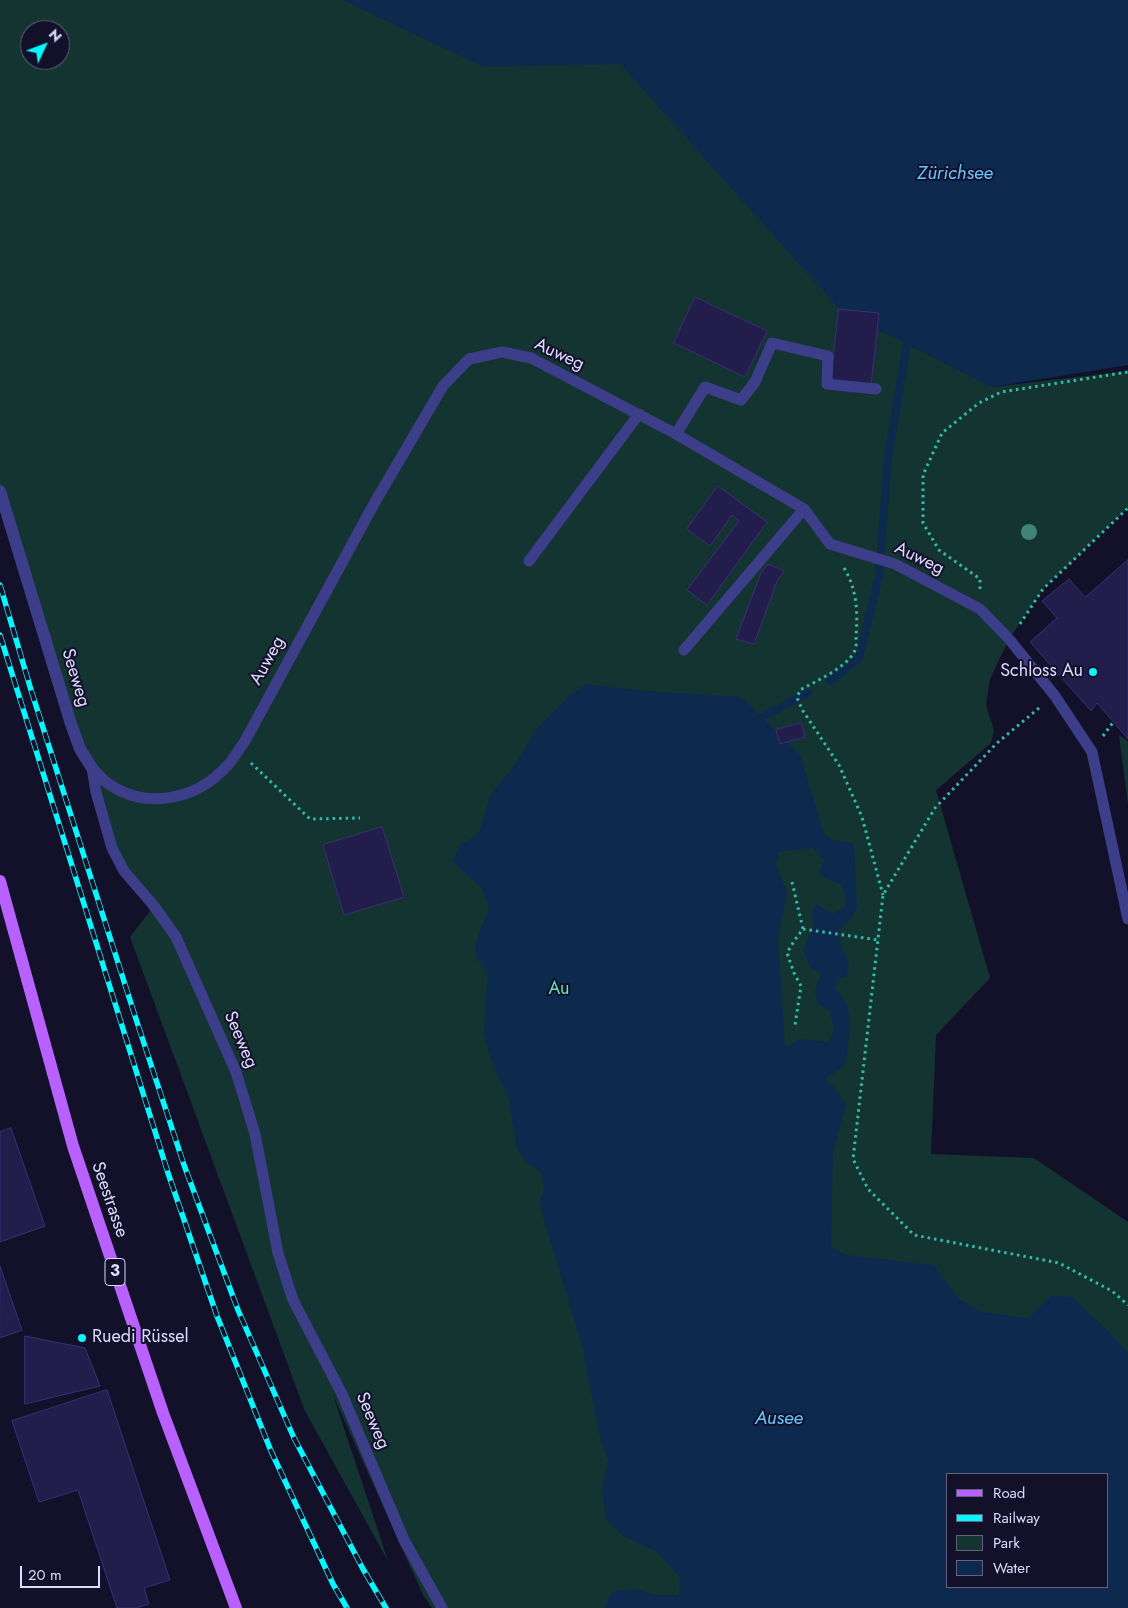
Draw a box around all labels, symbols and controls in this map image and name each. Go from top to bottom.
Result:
north arrow [20,20,70,70]
text: N [44,25,66,46]
water label: Zürichsee [917,163,993,185]
street label: Auweg [531,334,587,376]
street label: Auweg [891,538,947,580]
street label: Auweg [246,633,290,689]
street label: Seeweg [56,646,94,710]
place label: Schloss Au [1000,661,1083,683]
marker: Schloss Au [1087,666,1099,678]
park label: Au [549,979,569,1001]
street label: Seeweg [218,1008,262,1072]
street label: Seestrasse [86,1159,132,1241]
road number: 3 [105,1258,125,1286]
place label: Ruedi Rüssel [92,1327,189,1349]
marker: Ruedi Rüssel [76,1332,88,1344]
street label: Seeweg [350,1389,394,1453]
water label: Ausee [755,1408,803,1430]
legend [946,1473,1108,1588]
text: Road [993,1482,1025,1504]
text: Railway [993,1507,1040,1529]
text: Park [993,1532,1020,1554]
scale bar [22,1556,102,1588]
text: Water [993,1557,1030,1579]
text: 20 m [28,1564,62,1586]

